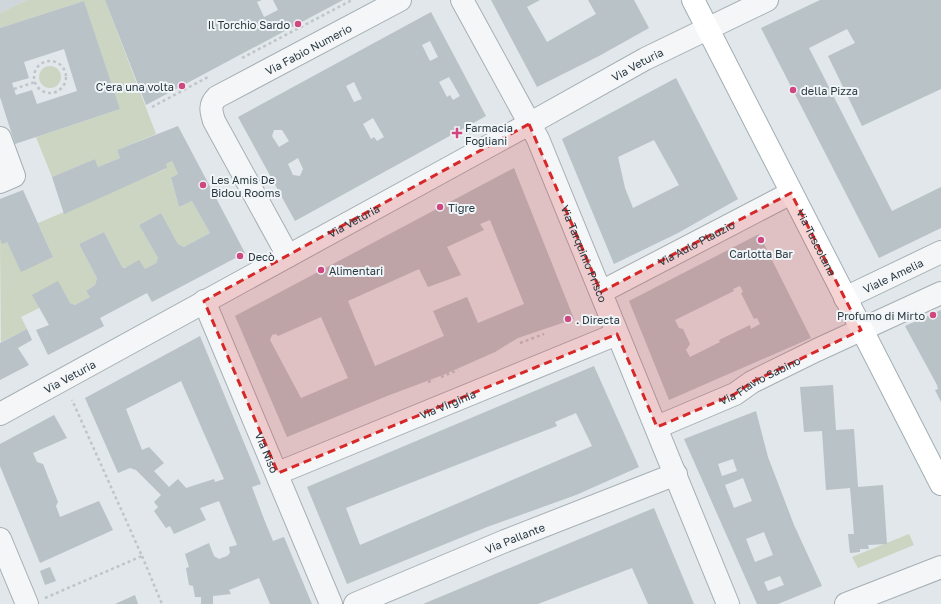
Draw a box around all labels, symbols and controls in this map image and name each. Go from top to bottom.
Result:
place label: Il Torchio Sardo [208,18,290,31]
marker: Il Torchio Sardo [293,19,303,29]
street label: Via Fabio Numerio [263,20,354,77]
street label: Via Veturia [609,45,665,83]
place label: C'era una volta [96,80,174,93]
marker: C'era una volta [177,81,187,91]
place label: della Pizza [801,84,858,97]
marker: della Pizza [788,85,798,95]
place label: Farmacia Fogliani [465,121,513,147]
marker: Farmacia Fogliani [452,128,462,138]
place label: Les Amis De Bidou Rooms [211,173,280,199]
marker: Les Amis De Bidou Rooms [198,180,208,190]
street label: Via Veturia [325,201,381,240]
place label: Tigre [448,201,475,214]
marker: Tigre [435,202,445,212]
street label: Via Tarquinio Prisco [559,203,611,304]
street label: Via Tuscolana [795,207,839,278]
street label: Via Aulo Plauzio [655,217,737,268]
marker: Carlotta Bar [756,235,766,245]
place label: Carlotta Bar [729,247,793,260]
place label: Decò [248,250,275,263]
marker: Decò [235,251,245,261]
street label: Viale Amelia [861,255,925,295]
place label: Alimentari [329,264,383,277]
marker: Alimentari [316,265,326,275]
place label: Profumo di Mirto [837,309,925,322]
marker: Profumo di Mirto [928,310,938,320]
place label: . Directa [576,313,620,326]
marker: . Directa [563,314,573,324]
street label: Via Flavio Sabino [717,353,802,407]
street label: Via Veturia [41,357,97,395]
street label: Via Virginia [417,386,477,421]
street label: Via Niso [253,430,282,475]
street label: Via Pallante [483,520,546,555]

